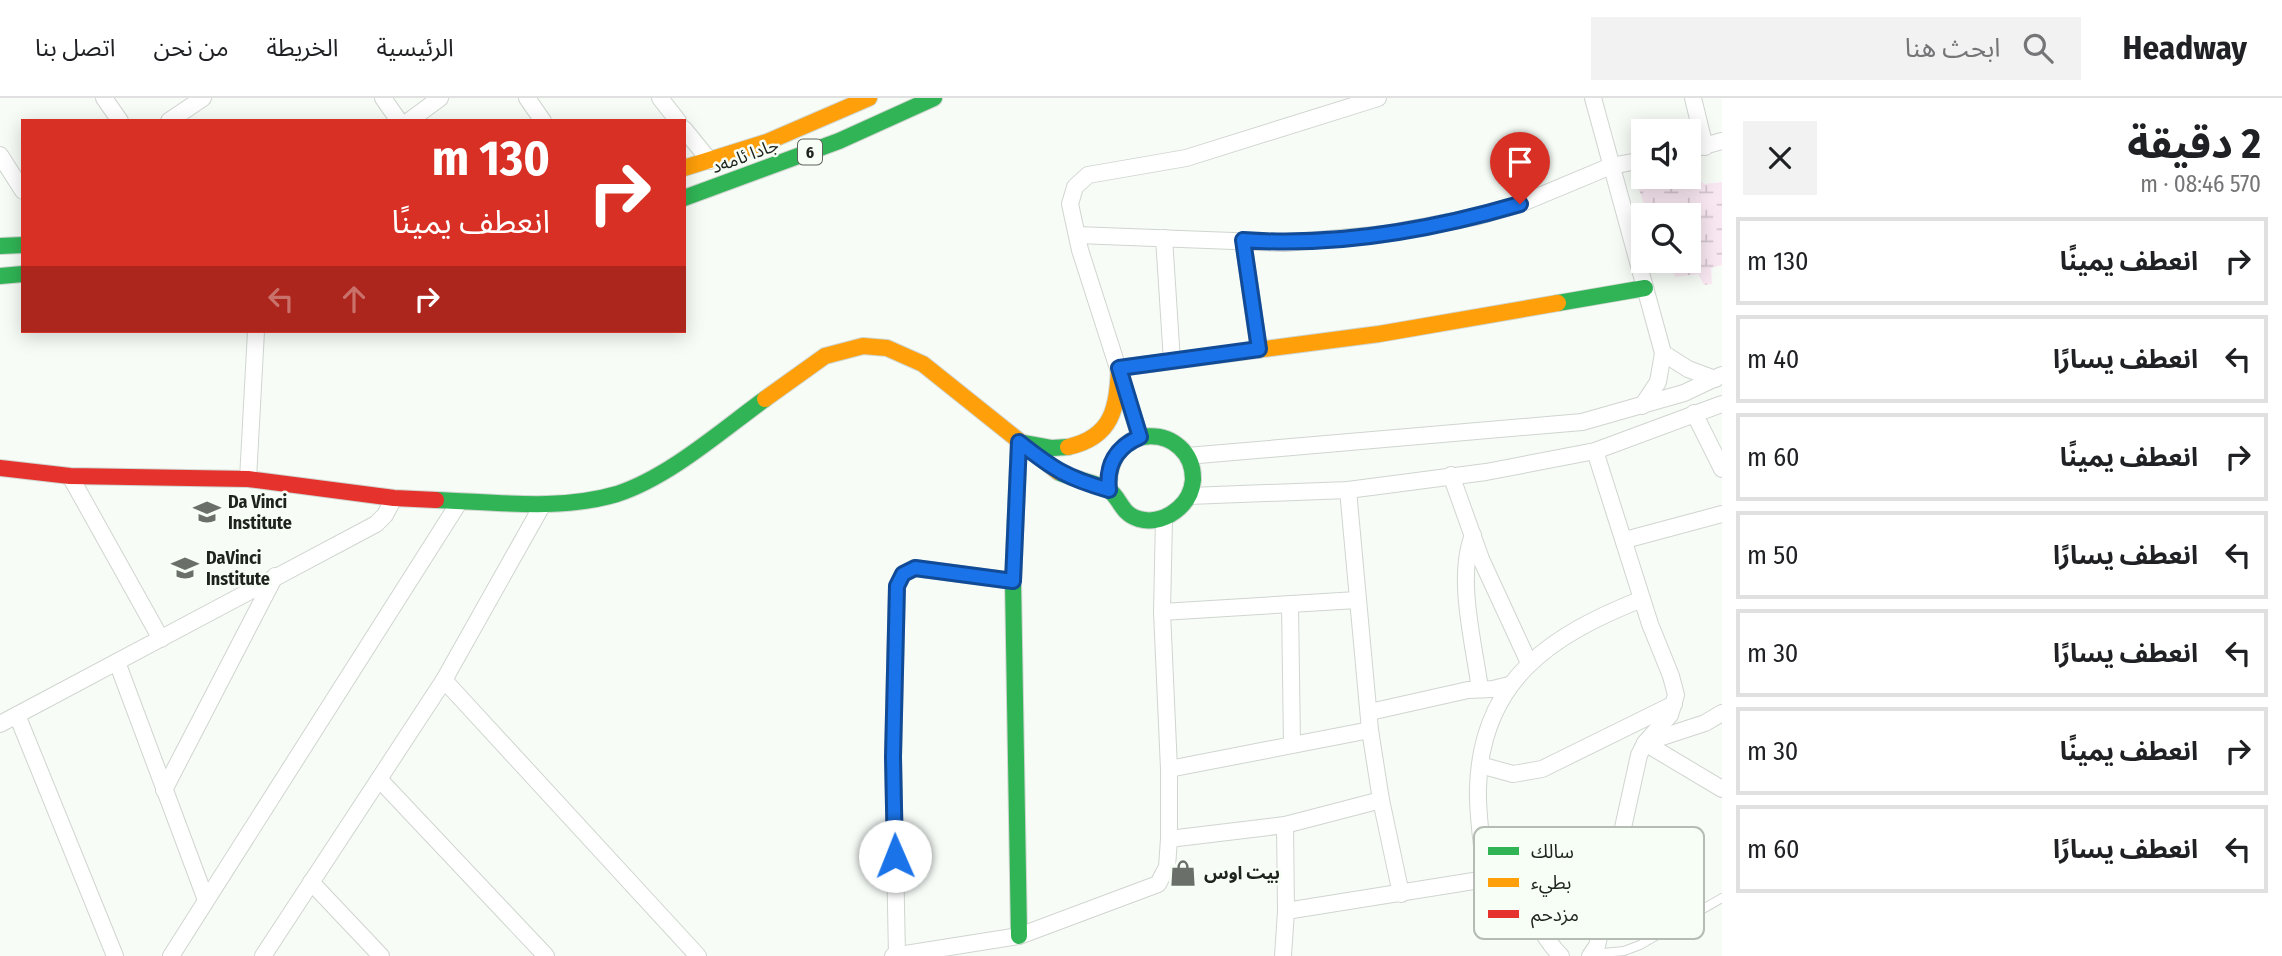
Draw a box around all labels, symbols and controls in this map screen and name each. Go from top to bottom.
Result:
search box [1591,17,2081,80]
text: Headway [2123,28,2247,68]
icon: search [2019,29,2057,67]
text: ابحث هنا [1905,33,2001,64]
text: اتصل بنا [35,34,116,62]
text: من نحن [154,34,229,62]
text: الخريطة [267,34,338,62]
text: الرئيسية [376,34,454,62]
map controls [1631,119,1701,273]
button: sound [1631,119,1701,189]
text: 2 دقيقة [2127,119,2261,169]
button: close [1743,121,1817,195]
text: 130 m [432,129,550,188]
pin [1490,132,1550,204]
street label: جادا ئامەد [708,134,782,178]
road number: 6 [798,140,822,164]
icon: arrive [1501,143,1539,181]
icon: right [574,147,665,238]
text: 570 m · 08:46 [2140,170,2261,198]
text: انعطف يمينًا [391,203,550,241]
button: search [1631,203,1701,273]
icon: right [2219,242,2257,280]
text: 130 m [1747,246,1809,277]
text: انعطف يمينًا [2060,246,2198,277]
icon: left [262,280,300,318]
icon: ahead [335,280,373,318]
icon: right [408,280,446,318]
icon: left [2219,340,2257,378]
text: 40 m [1747,344,1799,375]
text: انعطف يسارًا [2053,344,2198,375]
icon: right [2219,438,2257,476]
text: 60 m [1747,442,1800,473]
text: انعطف يمينًا [2060,442,2198,473]
place label: Da Vinci Institute [228,491,292,534]
school or university icon: Da Vinci Institute [192,497,222,527]
icon: left [2219,536,2257,574]
text: 50 m [1747,540,1799,571]
text: انعطف يسارًا [2053,540,2198,571]
place label: DaVinci Institute [206,547,270,590]
school or university icon: DaVinci Institute [170,553,200,583]
icon: left [2219,634,2257,672]
text: 30 m [1747,638,1798,669]
text: انعطف يسارًا [2053,638,2198,669]
icon: right [2219,732,2257,770]
text: 30 m [1747,736,1798,767]
text: انعطف يمينًا [2060,736,2198,767]
position arrow [858,819,932,893]
legend [1474,827,1704,939]
icon: left [2219,830,2257,868]
text: 60 m [1747,834,1800,865]
text: انعطف يسارًا [2053,834,2198,865]
text: سالك [1531,840,1574,863]
shop icon: بيت اوس [1168,858,1198,888]
place label: بيت اوس [1204,862,1280,884]
text: بطيء [1531,871,1571,897]
text: مزدحم [1531,903,1579,929]

